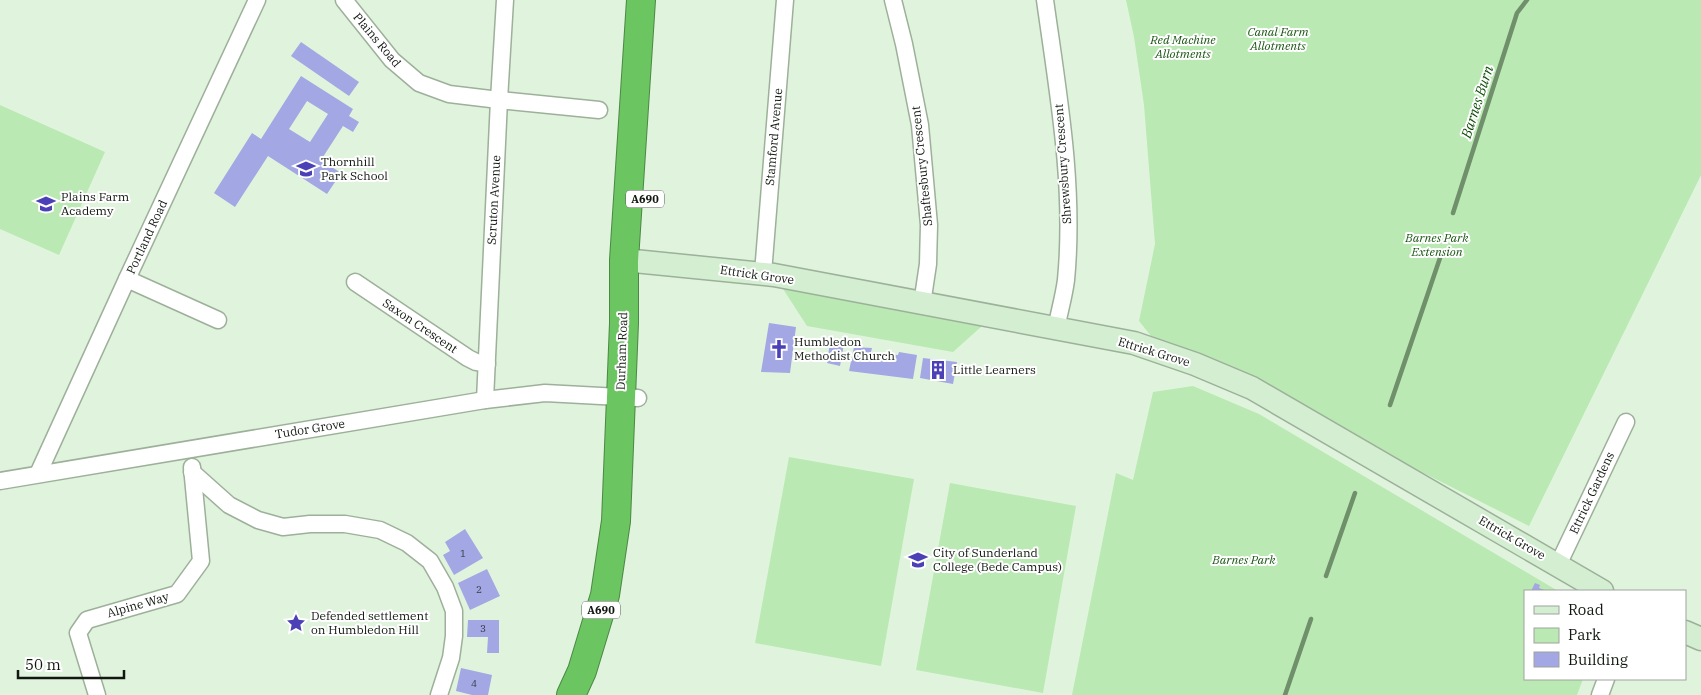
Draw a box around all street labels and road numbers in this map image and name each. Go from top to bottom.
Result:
street label: Plains Road [350,9,404,70]
street label: Stamford Avenue [762,88,785,186]
street label: Shrewsbury Crescent [1051,103,1074,225]
street label: Shaftesbury Crescent [908,105,935,227]
street label: Scruton Avenue [484,155,503,245]
road number: A690 [626,190,664,208]
street label: Portland Road [123,197,170,276]
street label: Ettrick Grove [719,262,795,287]
street label: Saxon Crescent [380,295,461,356]
street label: Durham Road [613,312,630,390]
street label: Ettrick Grove [1116,333,1192,370]
street label: Tudor Grove [274,416,346,441]
street label: Ettrick Gardens [1566,449,1617,536]
street label: Ettrick Grove [1476,512,1548,563]
street label: Alpine Way [105,588,171,620]
road number: A690 [582,602,620,618]

